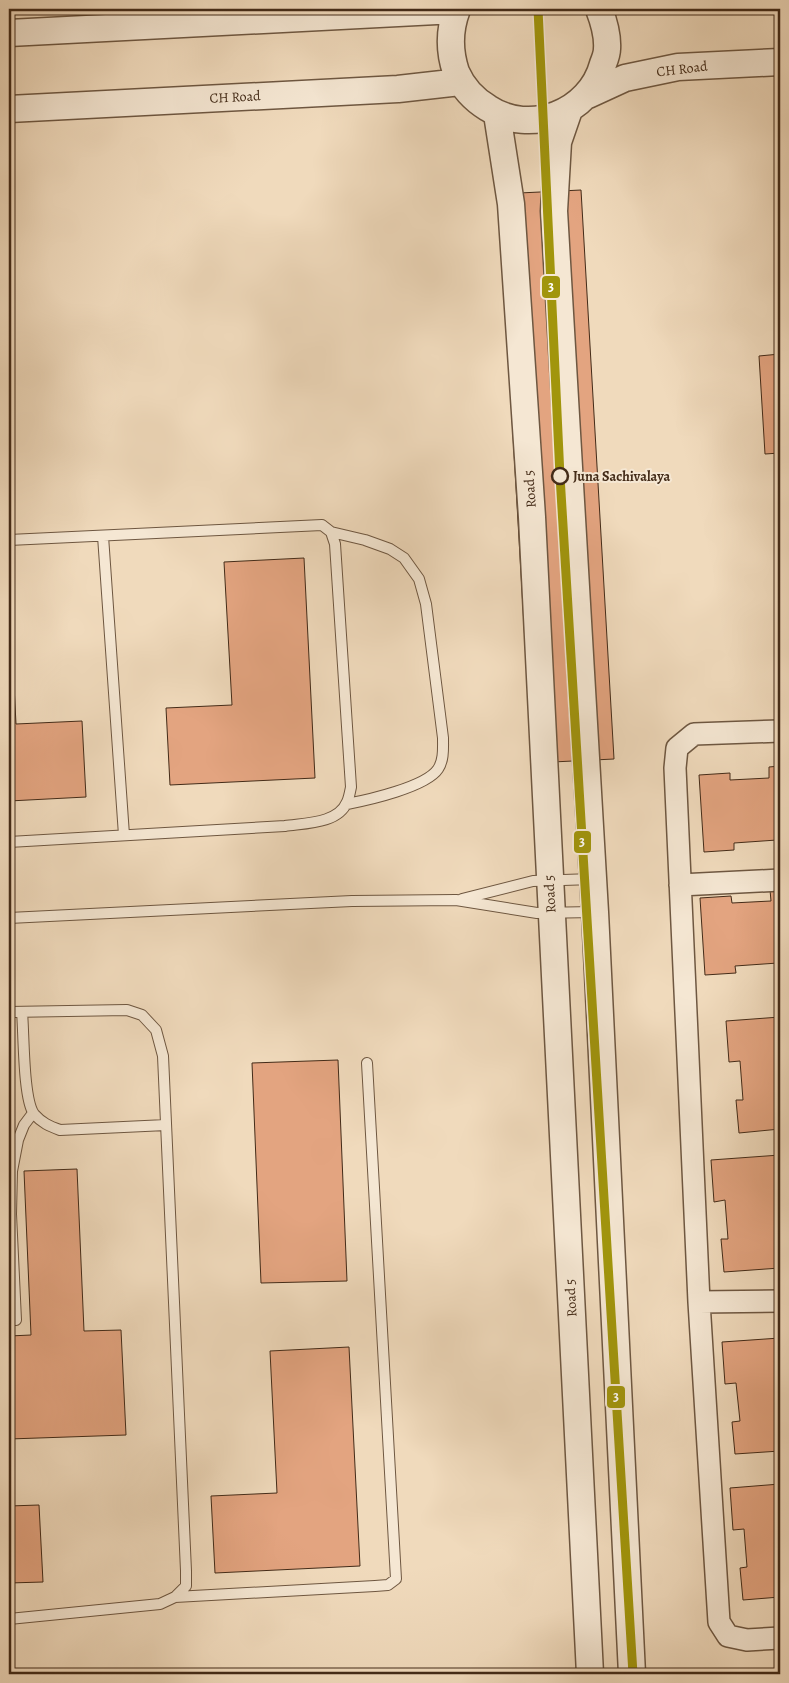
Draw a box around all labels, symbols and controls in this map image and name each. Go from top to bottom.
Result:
street label: CH Road [655,56,709,82]
street label: CH Road [209,86,262,108]
line badge: 3 [541,275,561,299]
text: 3 [548,277,554,296]
marker: Juna Sachivalaya [551,467,569,485]
place label: Juna Sachivalaya [573,467,670,486]
street label: Road 5 [519,469,541,509]
line badge: 3 [573,830,592,854]
text: 3 [579,832,585,851]
street label: Road 5 [540,875,560,913]
street label: Road 5 [561,1279,581,1317]
line badge: 3 [606,1385,626,1409]
text: 3 [613,1387,619,1406]

